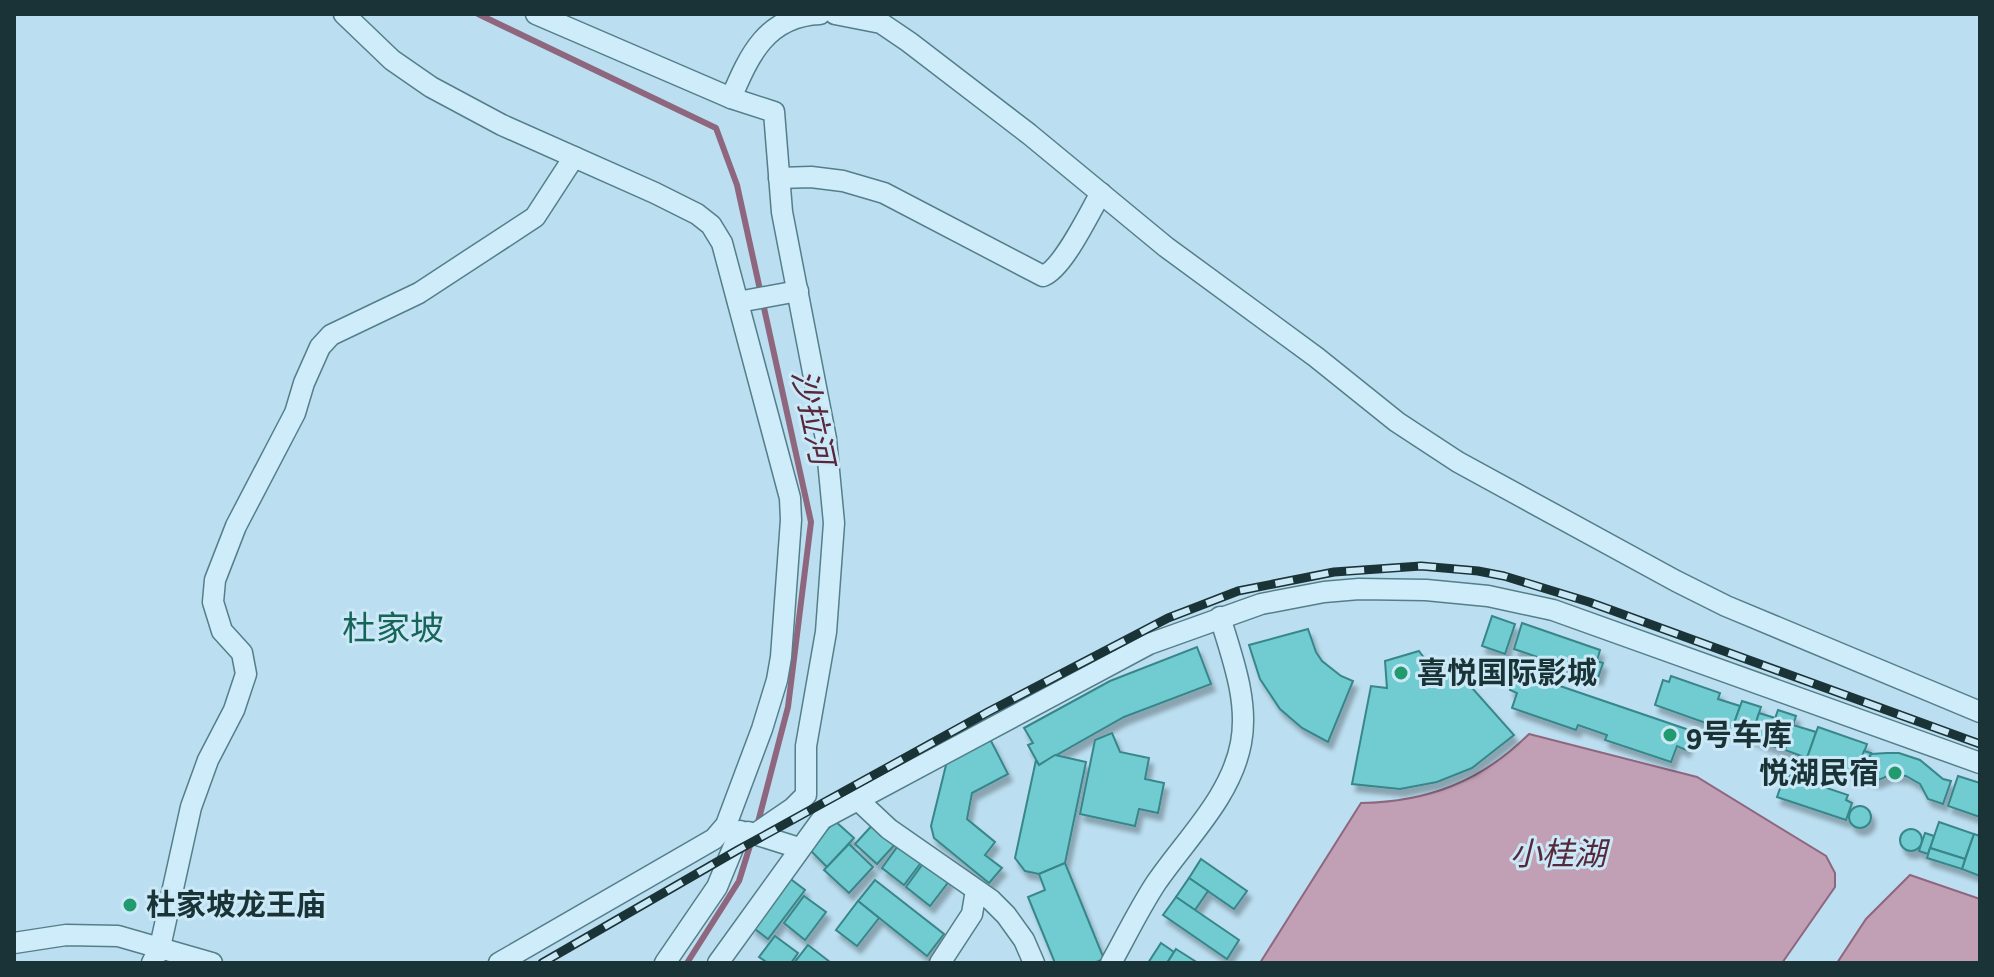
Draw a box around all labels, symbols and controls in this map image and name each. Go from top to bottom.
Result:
water label: 沙拉河 [784,366,843,474]
district label: 杜家坡 [342,608,444,649]
place label: 喜悦国际影城 [1417,655,1597,691]
marker: 喜悦国际影城 [1392,664,1410,682]
place label: 9号车库 [1686,717,1792,753]
marker: 9号车库 [1661,726,1679,744]
place label: 悦湖民宿 [1759,755,1879,791]
marker: 悦湖民宿 [1886,764,1904,782]
water label: 小桂湖 [1510,835,1611,873]
place label: 杜家坡龙王庙 [146,887,326,923]
marker: 杜家坡龙王庙 [121,896,139,914]

